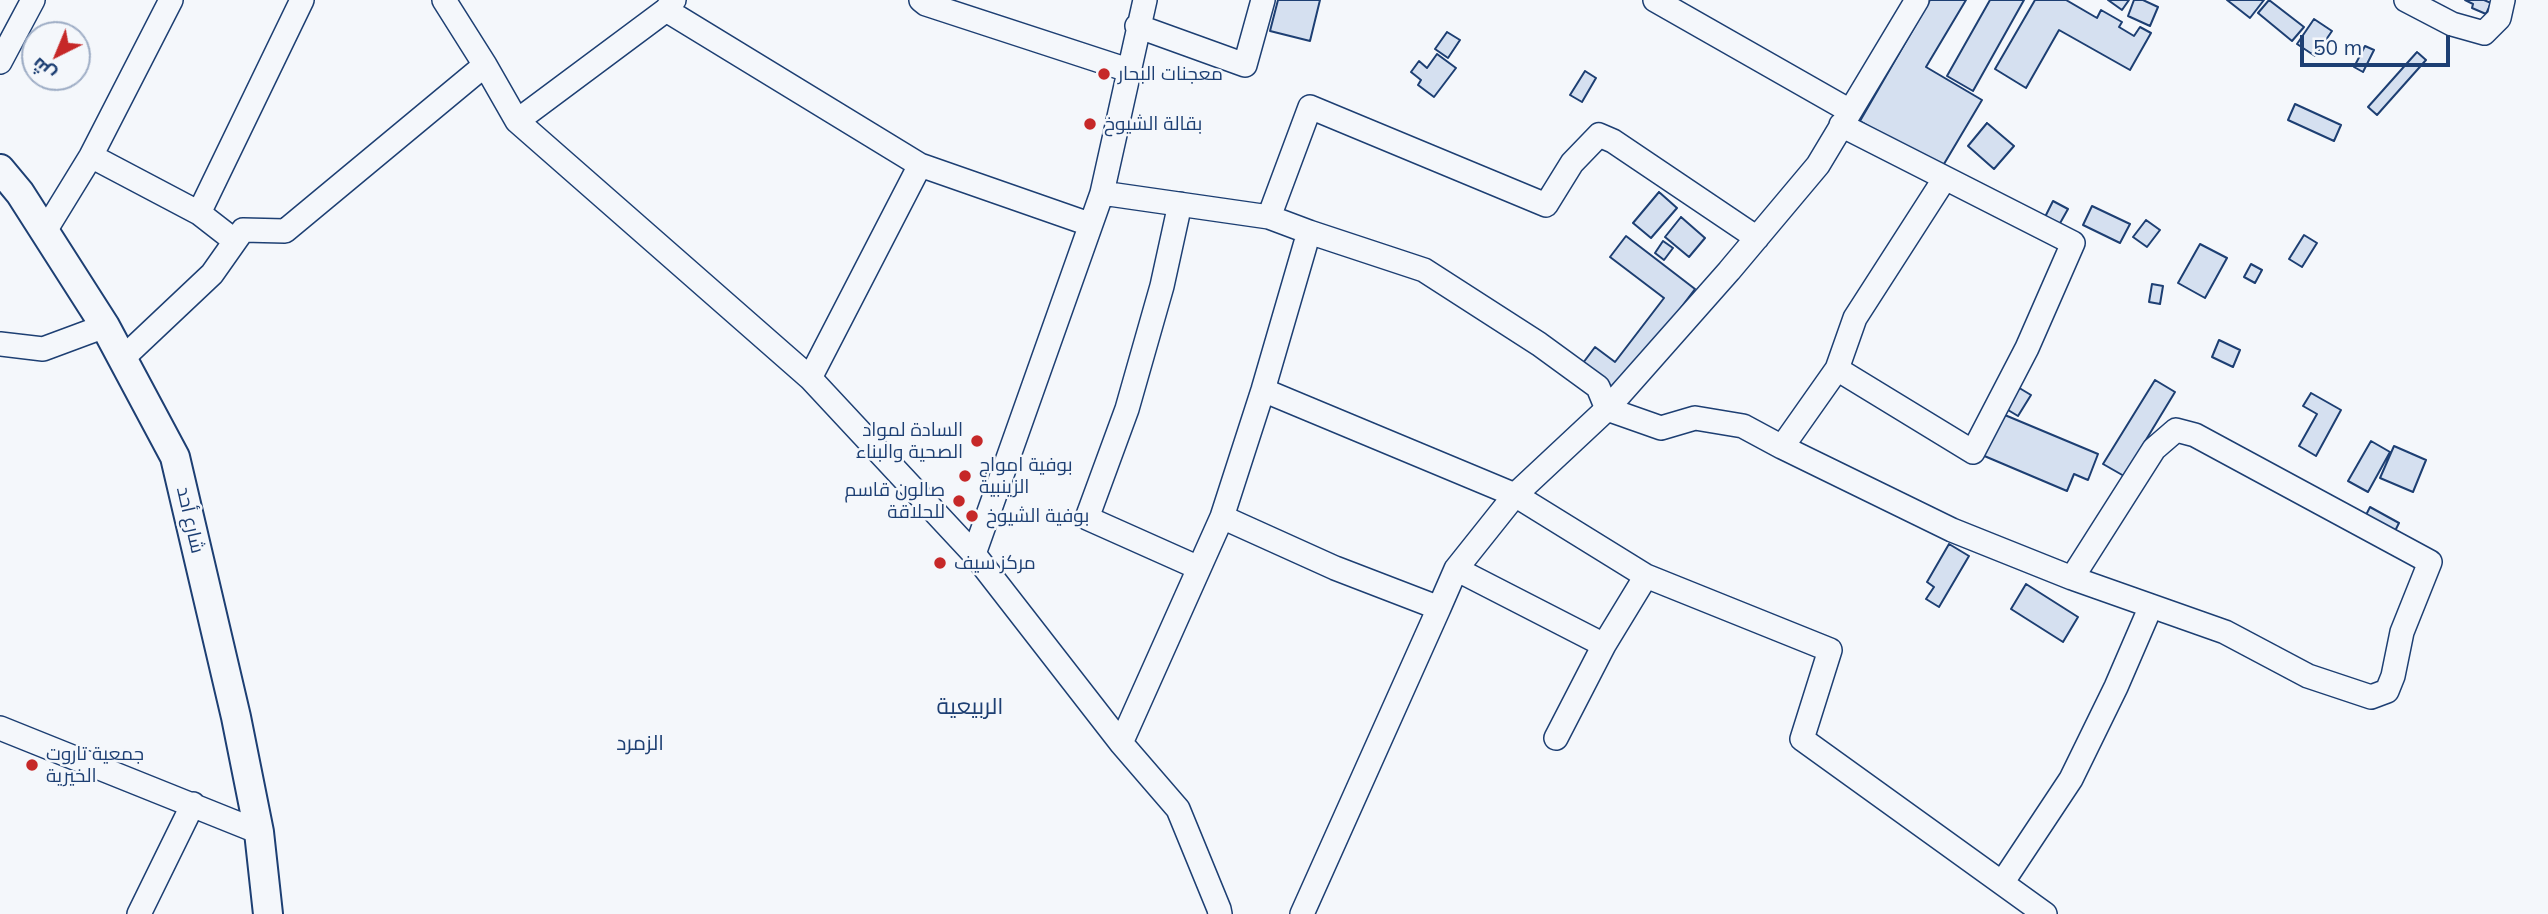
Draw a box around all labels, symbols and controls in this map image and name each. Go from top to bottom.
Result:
north arrow [21,21,91,91]
scale bar [2303,21,2454,65]
text: 50 m [2313,34,2362,60]
text: ش [26,53,60,87]
place label: معجنات البحار [1118,63,1223,85]
marker: معجنات البحار [1096,66,1112,82]
place label: بقالة الشيوخ [1104,113,1202,135]
marker: بقالة الشيوخ [1082,116,1098,132]
place label: السادة لمواد الصحية والبناء [856,419,963,463]
marker: السادة لمواد الصحية والبناء [969,433,985,449]
place label: بوفية امواج الزينبية [979,454,1073,498]
marker: بوفية امواج الزينبية [957,468,973,484]
place label: صالون قاسم للحلاقة [845,479,945,523]
street label: شارع أحد [171,485,209,555]
marker: صالون قاسم للحلاقة [951,493,967,509]
place label: بوفية الشيوخ [986,505,1089,527]
marker: بوفية الشيوخ [964,508,980,524]
place label: مركز سيف [954,552,1036,574]
marker: مركز سيف [932,555,948,571]
district label: الربيعية [937,693,1003,721]
district label: الزمرد [616,731,664,757]
place label: جمعية تاروت الخيرية [46,743,144,787]
marker: جمعية تاروت الخيرية [24,757,40,773]

